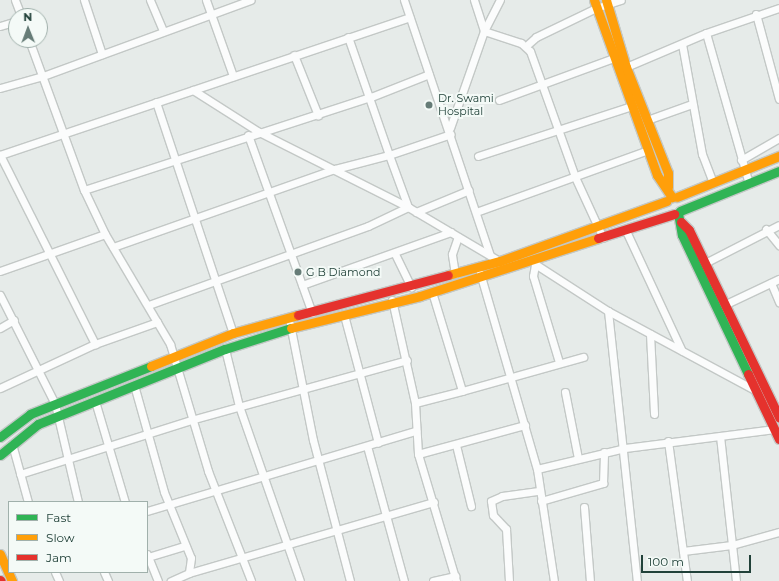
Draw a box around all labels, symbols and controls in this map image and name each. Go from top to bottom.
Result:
north arrow [8,8,48,48]
text: N [23,10,32,24]
place label: Dr. Swami Hospital [438,92,494,118]
marker: Dr. Swami Hospital [423,99,435,111]
place label: G B Diamond [306,265,381,279]
marker: G B Diamond [293,267,303,277]
legend [8,501,148,573]
text: Fast [46,510,71,525]
text: Slow [46,530,75,545]
scale bar [643,547,753,573]
text: Jam [46,550,72,565]
text: 100 m [648,554,684,569]

